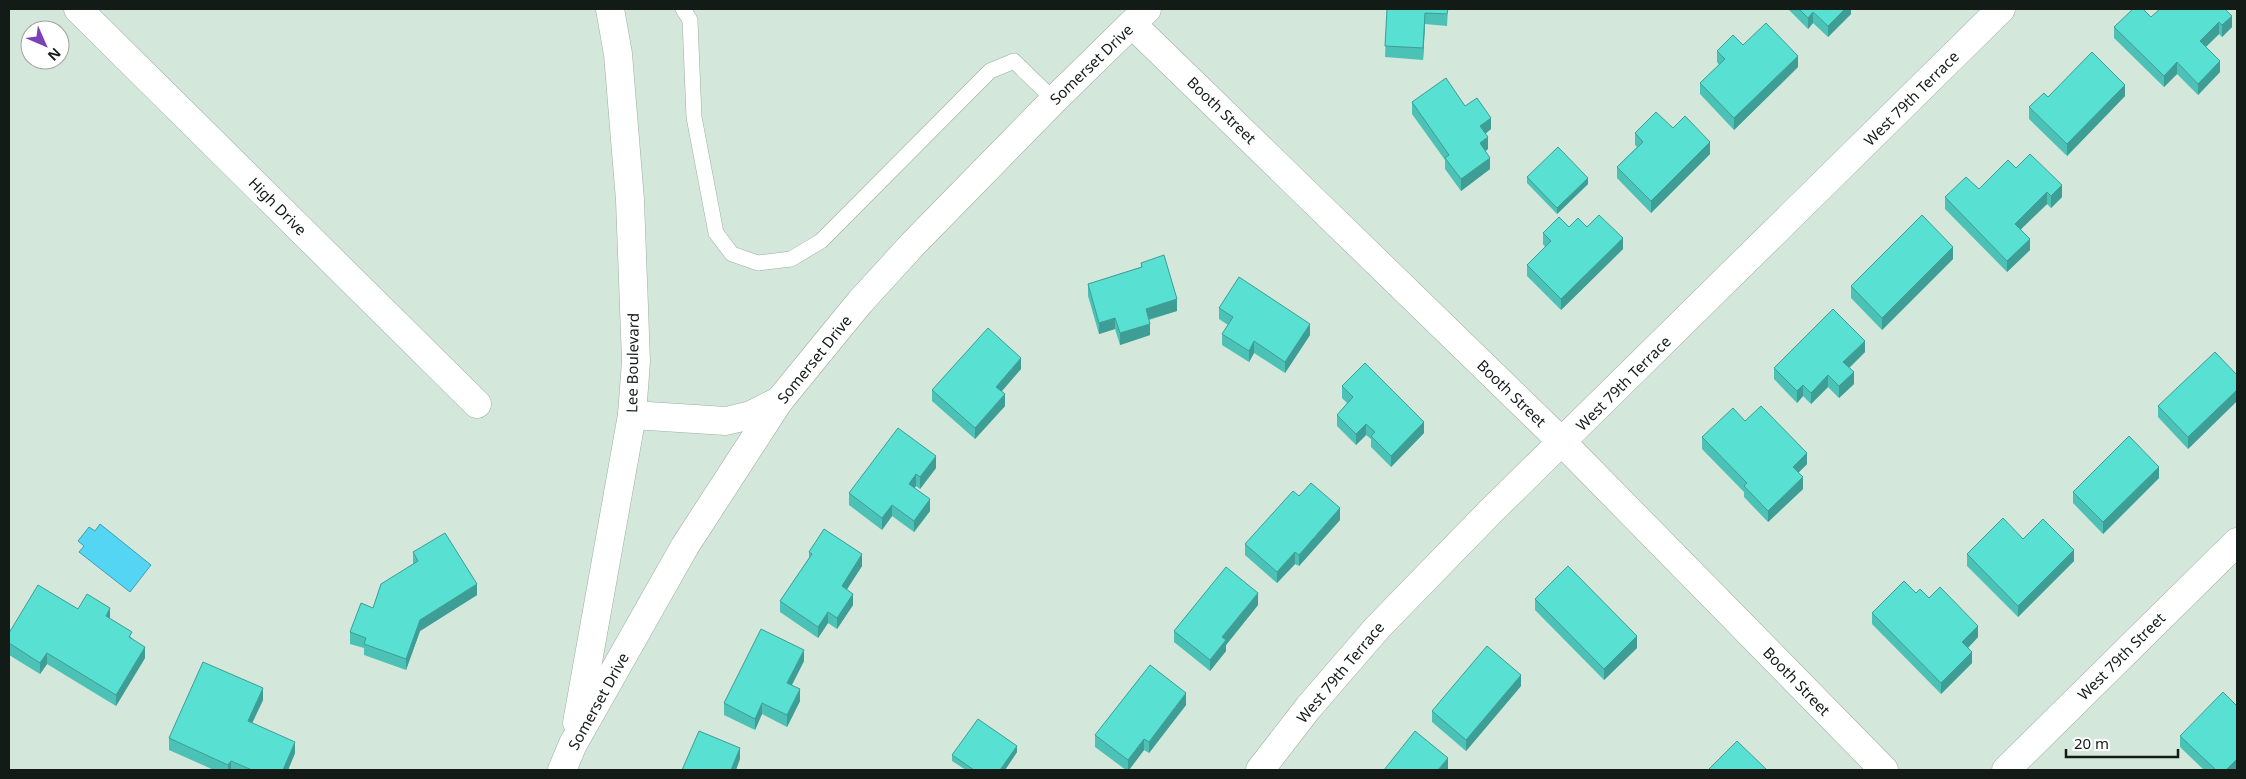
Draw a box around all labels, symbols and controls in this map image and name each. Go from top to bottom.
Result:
street label: Somerset Drive [1045,19,1137,109]
north arrow [20,20,70,70]
text: N [44,44,65,65]
street label: West 79th Terrace [1859,46,1963,150]
street label: Booth Street [1183,72,1261,148]
street label: High Drive [245,173,311,239]
street label: Somerset Drive [772,311,856,407]
street label: Lee Boulevard [621,313,643,413]
street label: West 79th Terrace [1571,331,1675,435]
street label: Booth Street [1473,355,1551,431]
street label: West 79th Street [2073,607,2170,704]
street label: West 79th Terrace [1292,617,1388,727]
street label: Booth Street [1759,642,1835,720]
street label: Somerset Drive [563,649,633,753]
scale bar [2066,726,2178,758]
text: 20 m [2074,733,2109,753]

